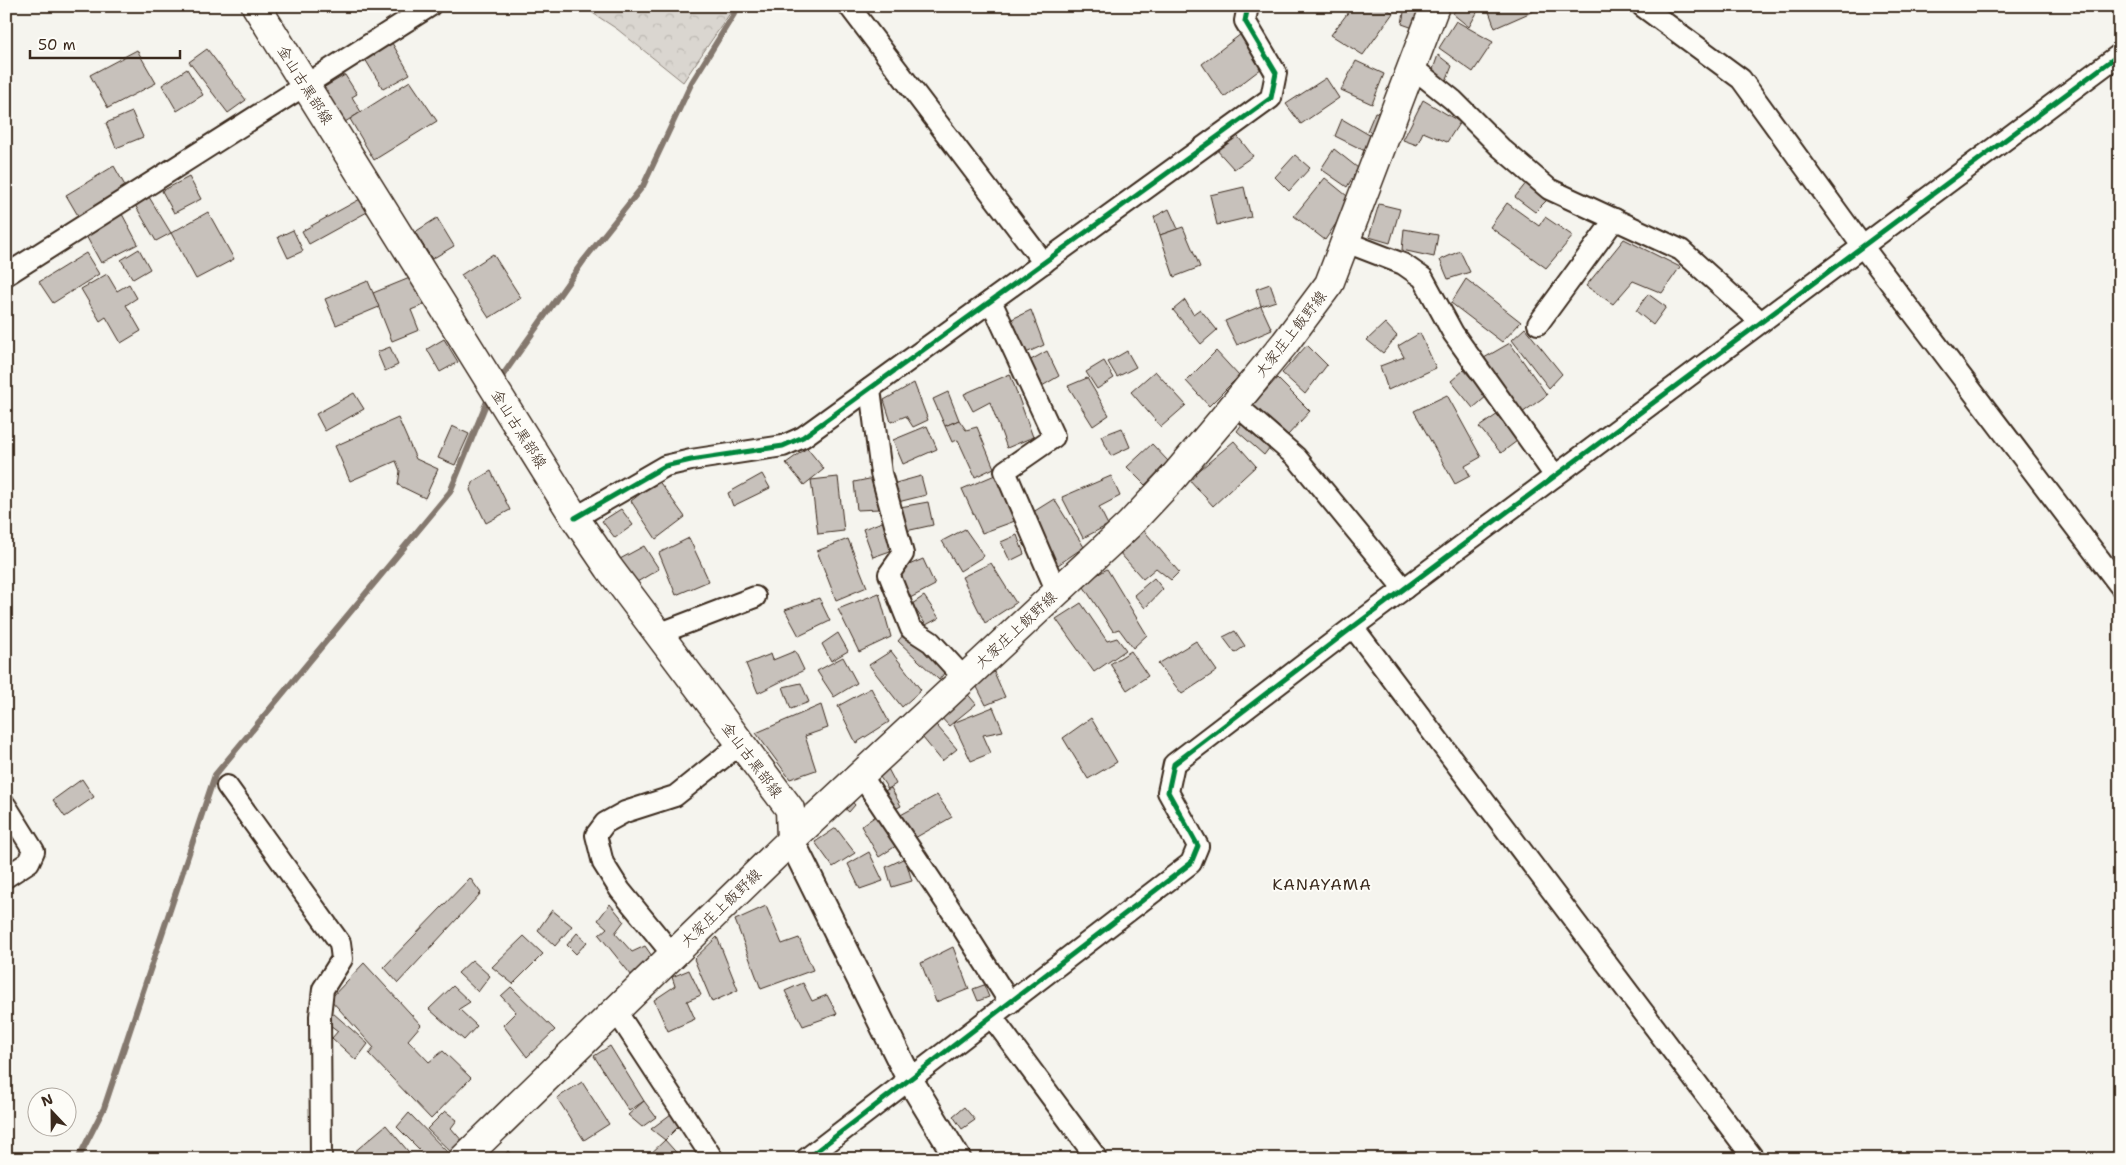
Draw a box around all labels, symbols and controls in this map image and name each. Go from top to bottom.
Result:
scale bar [30,28,180,60]
text: 50 m [38,35,76,55]
street label: 金山古黒部線 [273,42,337,128]
street label: 大家庄上飯野線 [1251,286,1331,382]
street label: 金山古黒部線 [487,386,551,472]
street label: 大家庄上飯野線 [971,587,1061,673]
street label: 金山古黒部線 [717,718,787,802]
street label: 大家庄上飯野線 [676,864,766,952]
district label: KANAYAMA [1272,874,1372,895]
north arrow [28,1088,78,1138]
text: N [39,1090,56,1110]

